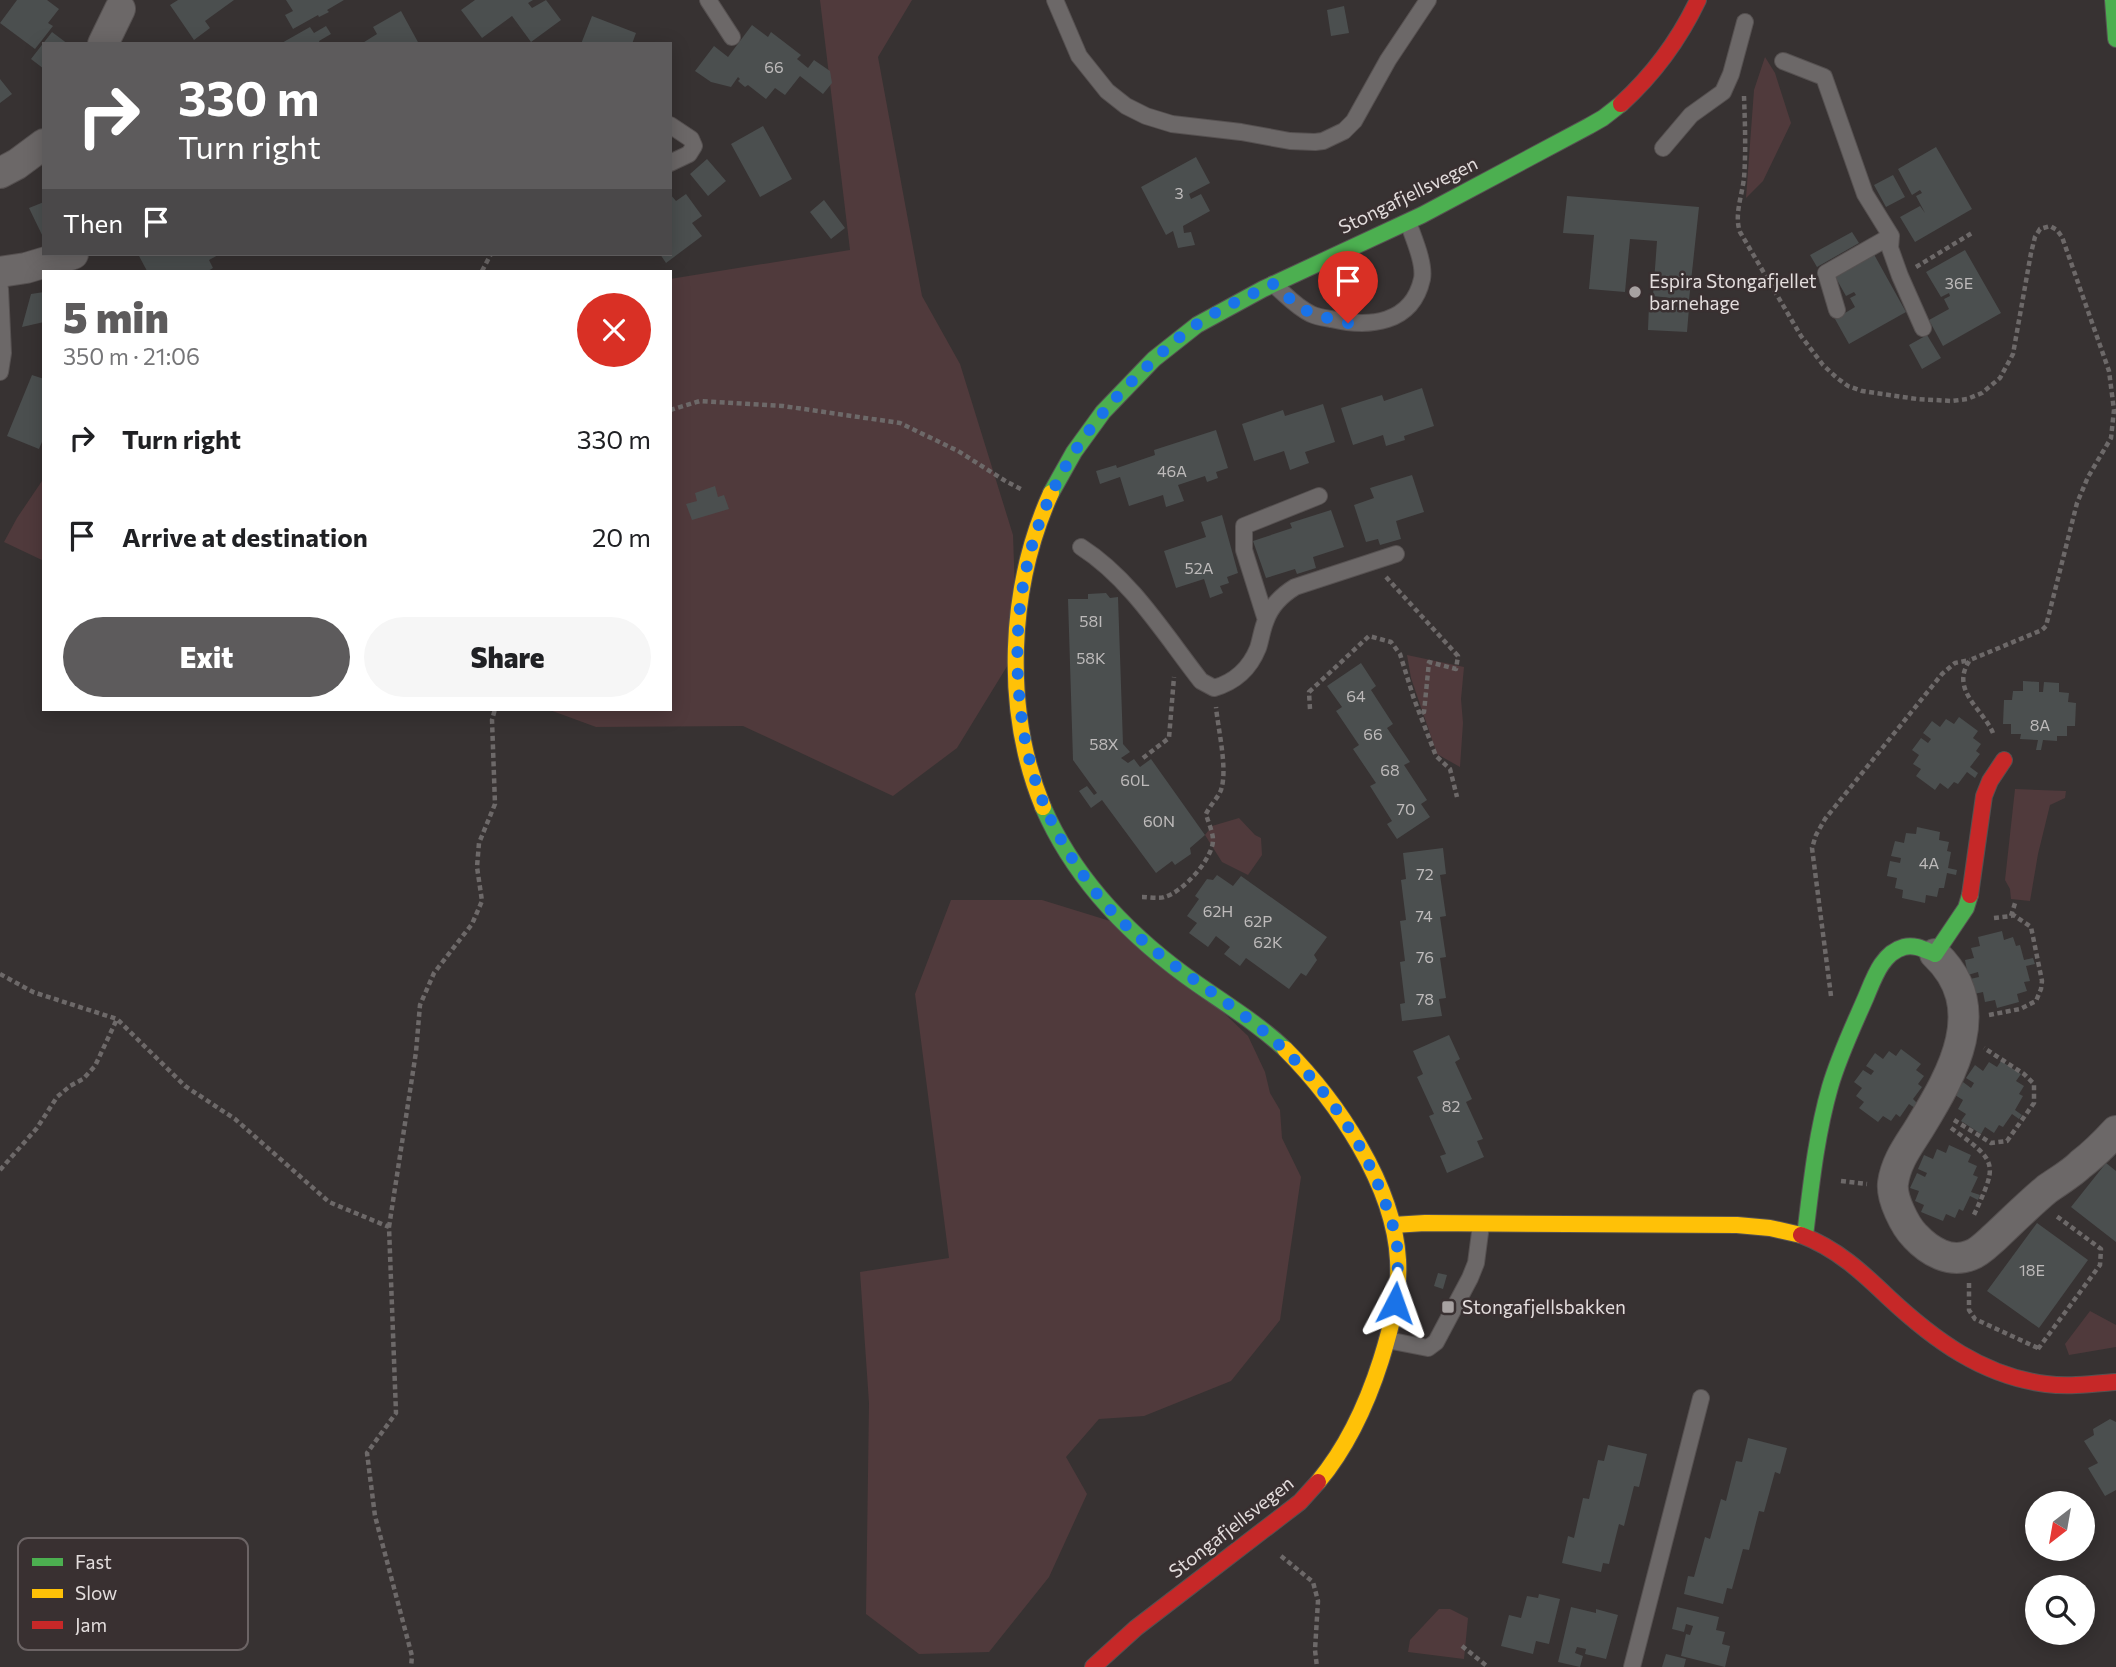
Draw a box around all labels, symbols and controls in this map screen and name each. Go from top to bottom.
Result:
house number: 66 [764,57,784,76]
text: 330 m [178,66,319,126]
icon: right [63,70,154,161]
text: Turn right [178,126,321,166]
street label: Stongafjellsvegen [1334,151,1481,238]
house number: 3 [1174,183,1184,202]
icon: arrive [137,203,175,241]
text: Then [63,207,123,238]
pin [1318,251,1378,323]
icon: arrive [1329,262,1367,300]
place label: Espira Stongafjellet barnehage [1649,269,1817,314]
house number: 36E [1945,273,1973,292]
marker: Espira Stongafjellet barnehage [1627,284,1643,300]
text: 5 min [63,290,169,342]
button: close [577,293,651,367]
text: 350 m · 21:06 [63,342,200,370]
icon: right [63,419,101,457]
text: Turn right [122,423,241,454]
text: 330 m [577,423,651,454]
house number: 46A [1157,461,1187,480]
icon: arrive [63,517,101,555]
text: Arrive at destination [122,521,368,552]
text: 20 m [592,521,651,552]
house number: 52A [1184,558,1214,577]
house number: 58I [1079,611,1103,630]
button: Exit [63,617,350,697]
button: Share [364,617,651,697]
house number: 58K [1076,648,1106,667]
house number: 64 [1346,686,1366,705]
house number: 8A [2030,715,2050,734]
house number: 66 [1363,724,1383,743]
house number: 58X [1089,734,1119,753]
house number: 68 [1380,760,1400,779]
house number: 60L [1120,770,1150,789]
house number: 70 [1397,799,1415,818]
house number: 60N [1143,811,1175,830]
house number: 4A [1919,853,1939,872]
house number: 72 [1416,864,1434,883]
house number: 62H [1203,901,1233,920]
house number: 74 [1415,906,1433,925]
house number: 62P [1244,911,1272,930]
house number: 62K [1253,932,1283,951]
house number: 76 [1416,947,1434,966]
house number: 78 [1416,989,1434,1008]
house number: 82 [1442,1096,1460,1115]
house number: 18E [2019,1260,2045,1279]
position arrow [1358,1266,1432,1340]
place label: Stongafjellsbakken [1462,1295,1626,1318]
marker: Stongafjellsbakken [1440,1299,1456,1315]
street label: Stongafjellsvegen [1164,1471,1298,1582]
north arrow [2025,1491,2095,1561]
map controls [2025,1491,2095,1645]
legend [18,1538,248,1650]
text: Fast [75,1550,112,1573]
button: search [2025,1575,2095,1645]
text: Slow [75,1581,117,1604]
text: Jam [75,1613,107,1636]

